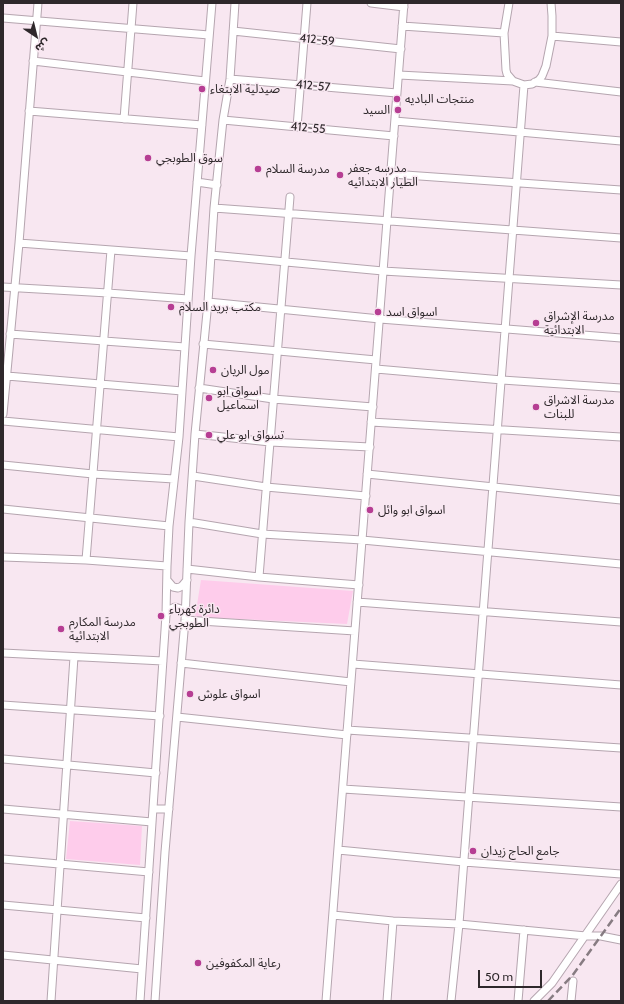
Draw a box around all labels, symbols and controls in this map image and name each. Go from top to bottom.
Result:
north arrow [16,16,56,56]
street label: 412-59 [299,31,335,49]
text: ش [33,36,53,56]
street label: 412-57 [295,77,331,95]
place label: صيدلية الابتغاء [210,82,280,96]
marker: صيدلية الابتغاء [197,84,207,94]
place label: منتجات الباديه [405,92,474,106]
marker: منتجات الباديه [392,94,402,104]
place label: السيد [363,103,390,117]
marker: السيد [393,105,403,115]
street label: 412-55 [290,119,326,137]
place label: سوق الطوبجي [156,151,223,165]
marker: سوق الطوبجي [143,153,153,163]
place label: مدرسه جعفر الطيار الابتدائيه [348,161,418,189]
place label: مدرسة السلام [266,162,330,176]
marker: مدرسة السلام [253,164,263,174]
marker: مدرسه جعفر الطيار الابتدائيه [335,170,345,180]
place label: مكتب بريد السلام [179,300,261,314]
marker: مكتب بريد السلام [166,302,176,312]
place label: اسواق اسد [386,305,437,319]
marker: اسواق اسد [373,307,383,317]
place label: مدرسة الإشراق الابتدائية [544,309,615,337]
marker: مدرسة الإشراق الابتدائية [531,318,541,328]
place label: مول الريان [221,363,270,377]
marker: مول الريان [208,365,218,375]
place label: اسواق ابو اسماعيل [217,384,262,412]
marker: اسواق ابو اسماعيل [204,393,214,403]
place label: مدرسة الاشراق للبنات [544,393,615,421]
marker: مدرسة الاشراق للبنات [531,402,541,412]
place label: تسواق ابو علي [217,428,284,442]
marker: تسواق ابو علي [204,430,214,440]
place label: اسواق ابو وائل [378,503,445,517]
marker: اسواق ابو وائل [365,505,375,515]
place label: دائرة كهرباء الطوبجي [169,602,220,630]
marker: دائرة كهرباء الطوبجي [156,611,166,621]
place label: مدرسة المكارم الابتدائية [69,615,136,643]
marker: مدرسة المكارم الابتدائية [56,624,66,634]
place label: اسواق علوش [198,687,261,701]
marker: اسواق علوش [185,689,195,699]
place label: جامع الحاج زيدان [481,844,560,858]
marker: جامع الحاج زيدان [468,846,478,856]
place label: رعاية المكفوفين [206,956,281,970]
marker: رعاية المكفوفين [193,958,203,968]
scale bar [480,962,544,988]
text: 50 m [485,969,513,984]

